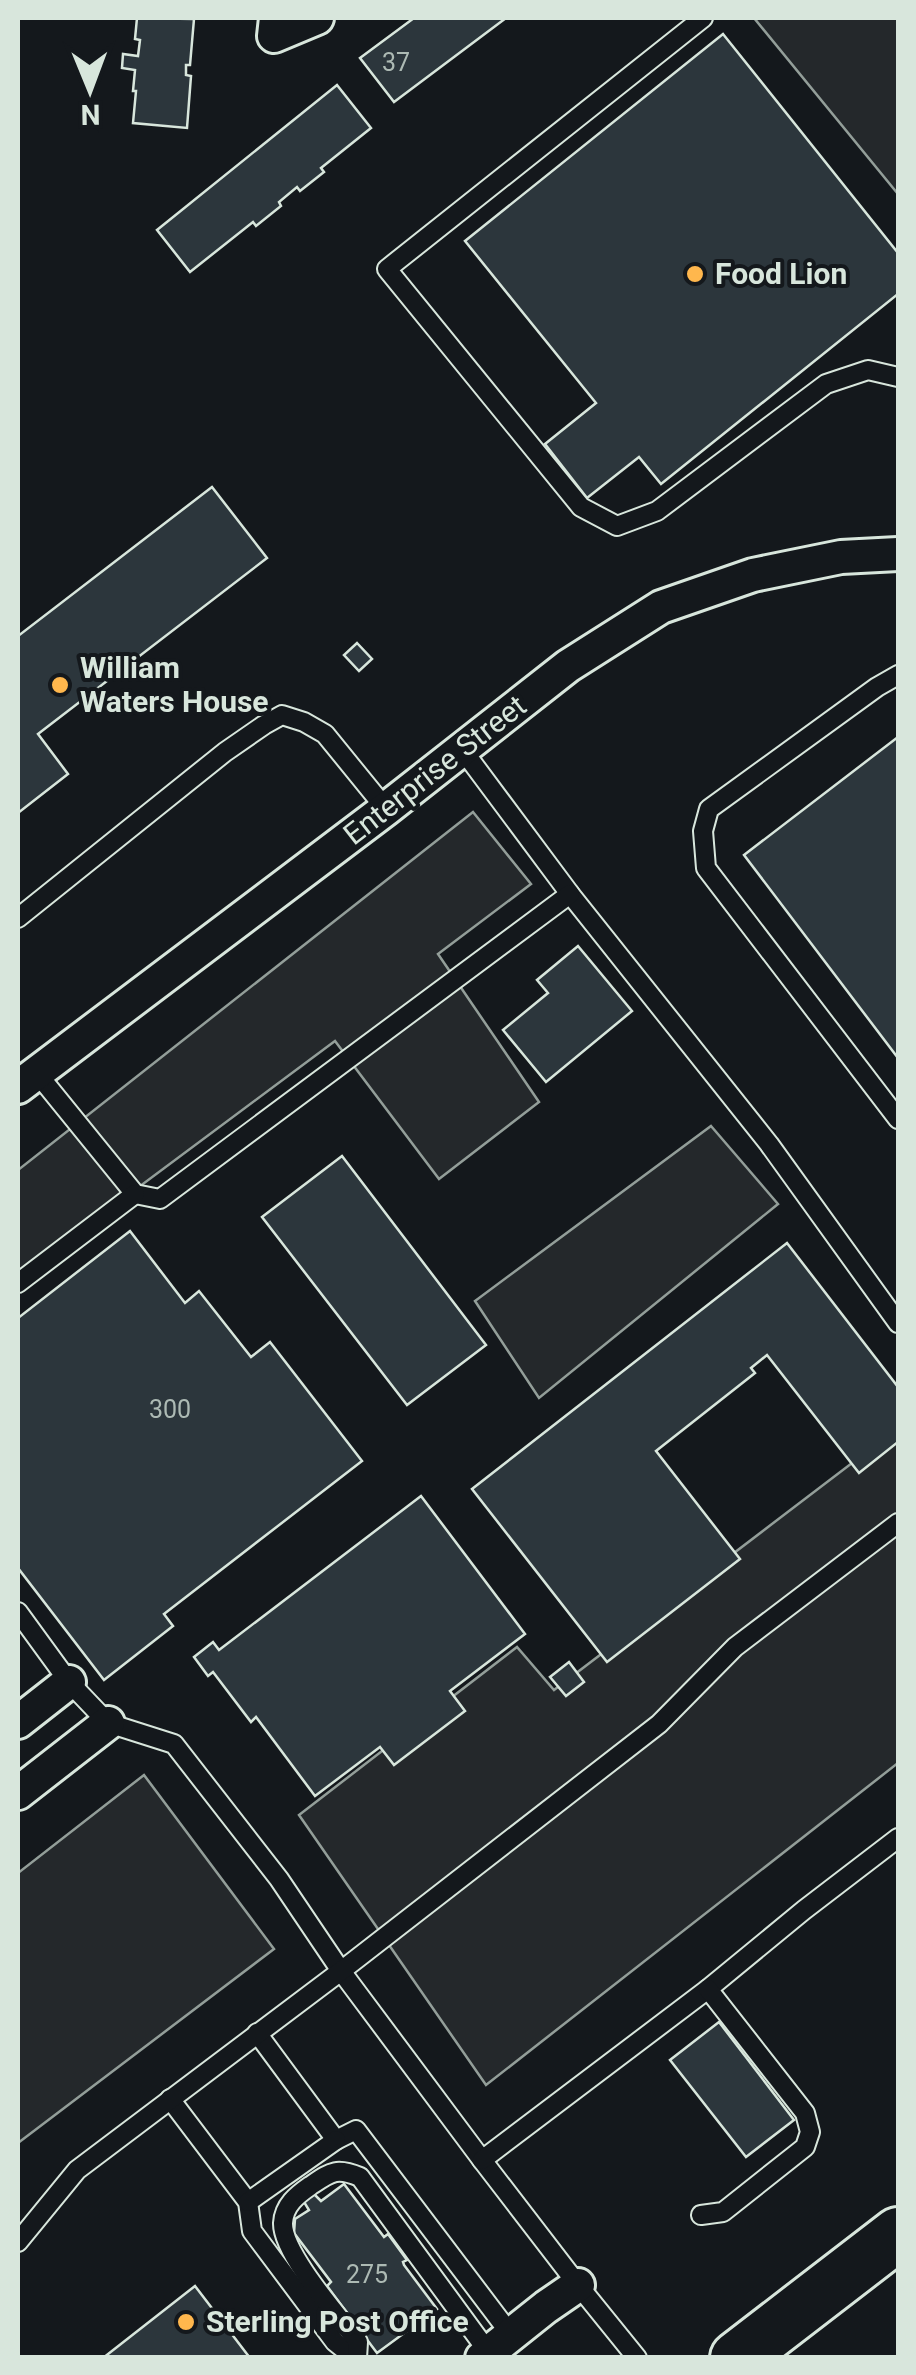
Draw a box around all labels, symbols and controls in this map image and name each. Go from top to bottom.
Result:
north arrow [40,40,140,140]
house number: 37 [382,48,410,77]
text: N [80,98,101,131]
place label: Food Lion [715,256,847,291]
marker: Food Lion [684,263,706,285]
place label: William Waters House [80,650,269,719]
marker: William Waters House [49,674,71,696]
street label: Enterprise Street [337,688,533,852]
house number: 300 [149,1395,191,1424]
house number: 275 [346,2260,388,2289]
place label: Sterling Post Office [206,2304,469,2339]
marker: Sterling Post Office [175,2311,197,2333]

